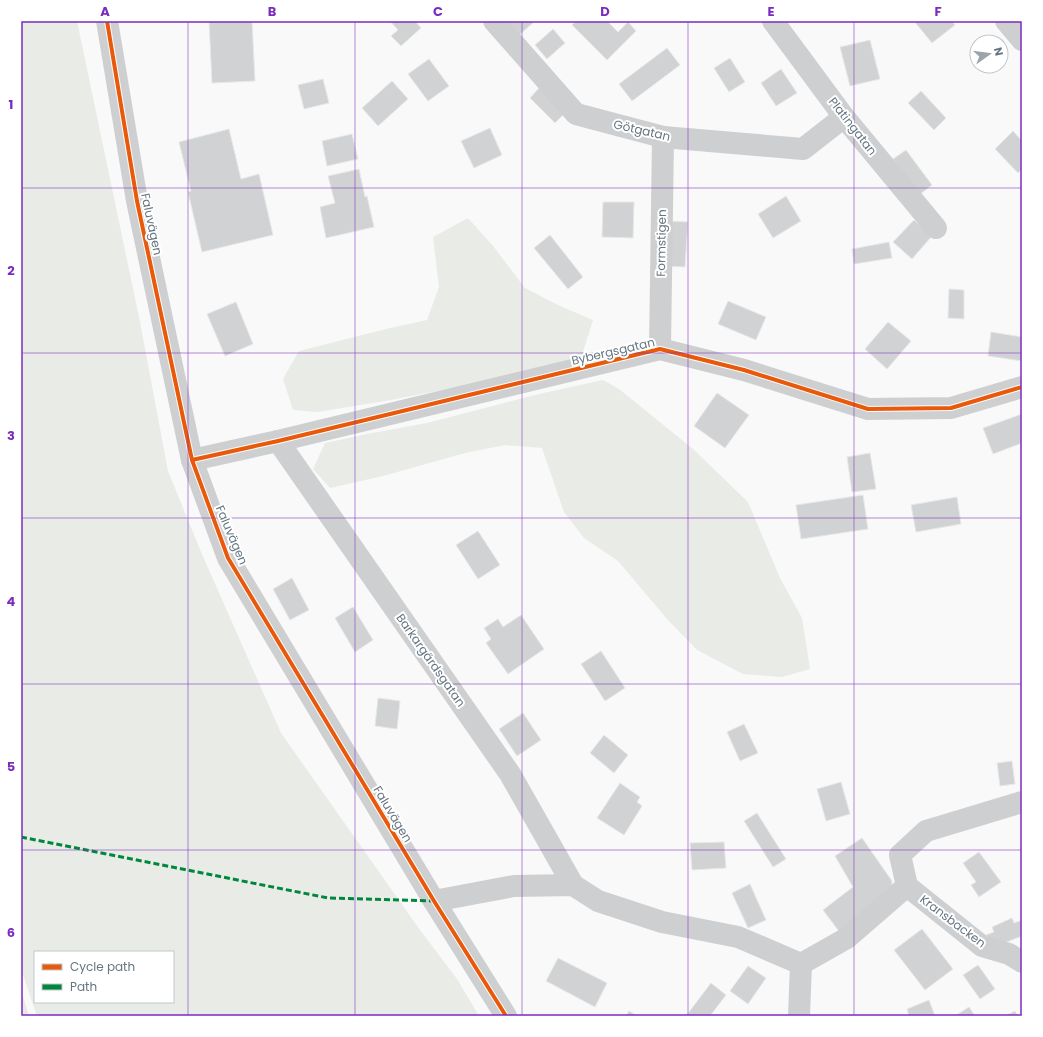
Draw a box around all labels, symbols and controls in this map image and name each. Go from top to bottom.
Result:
text: A [100,2,110,21]
text: B [268,2,277,21]
text: C [433,2,443,21]
text: D [600,2,610,21]
text: E [767,2,775,21]
text: F [934,2,942,21]
north arrow [969,34,1009,74]
text: N [990,46,1007,58]
street label: Platingatan [825,93,881,159]
text: 1 [9,95,13,114]
street label: Götgatan [612,115,672,145]
street label: Faluvägen [137,191,167,257]
street label: Formstigen [652,209,670,277]
text: 2 [7,261,15,280]
street label: Bybergsgatan [570,333,656,369]
text: 3 [7,426,15,445]
street label: Faluvägen [212,503,252,567]
text: 4 [7,592,16,611]
street label: Barkargärdsgatan [392,610,470,710]
text: 5 [7,757,15,776]
street label: Faluvägen [370,783,416,845]
street label: Kransbacken [917,891,989,951]
text: 6 [7,923,15,942]
legend [34,951,174,1003]
text: Cycle path [70,958,135,975]
text: Path [70,978,97,995]

